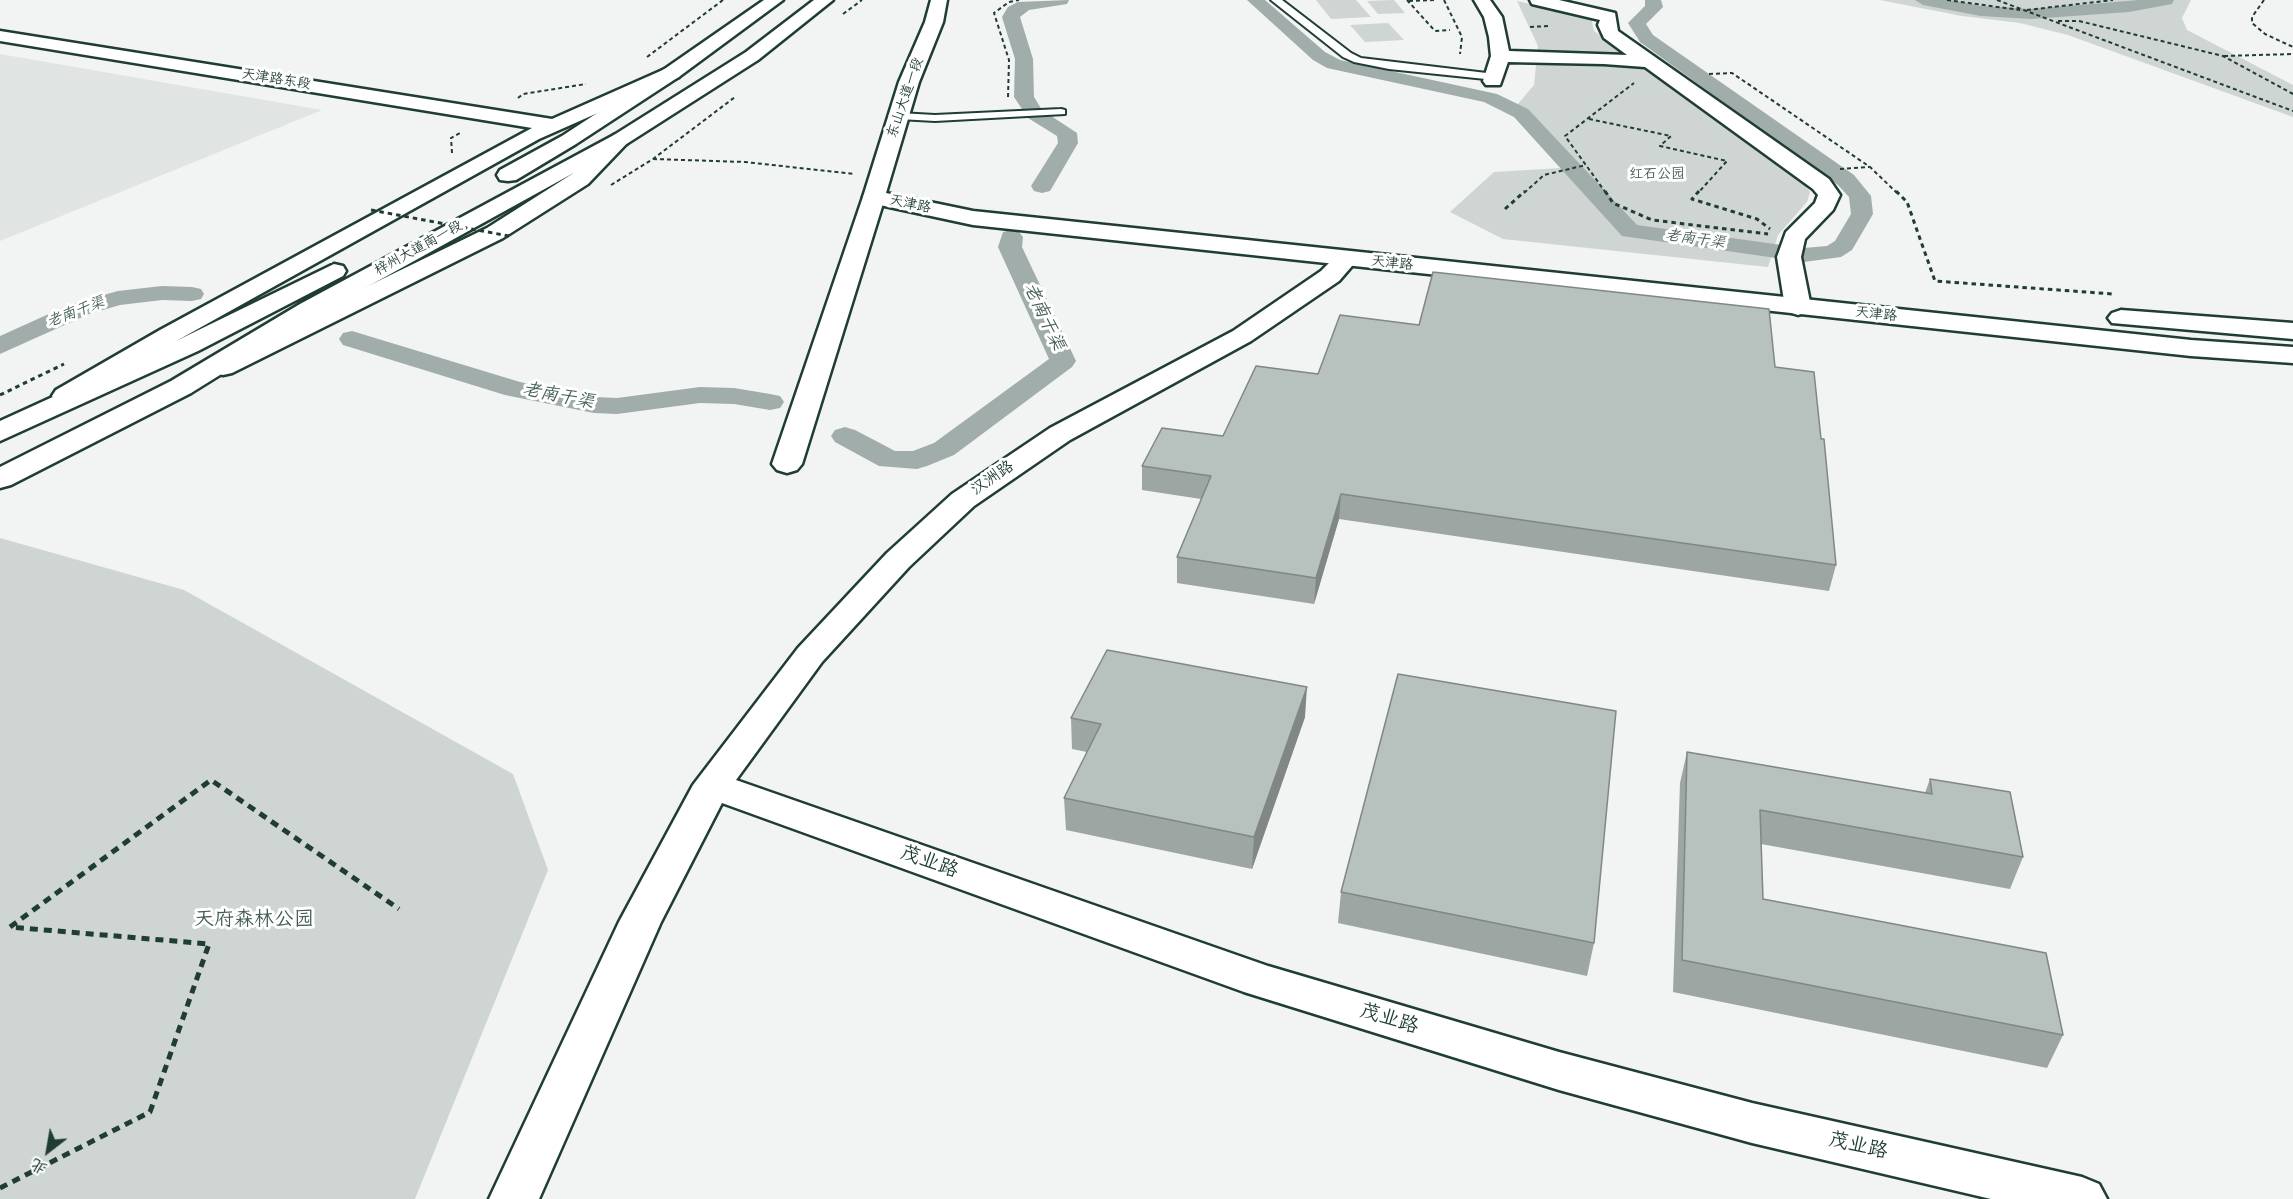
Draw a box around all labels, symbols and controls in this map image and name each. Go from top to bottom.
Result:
street label: 东山大道一段 [884,56,928,140]
street label: 天津路东段 [240,66,312,94]
park label: 红石公园 [1629,167,1685,183]
street label: 天津路 [888,192,932,218]
street label: 梓州大道南一段 [372,218,466,280]
water label: 老南干渠 [1664,227,1726,253]
street label: 天津路 [1370,253,1414,275]
water label: 老南干渠 [1018,280,1068,354]
water label: 老南干渠 [45,294,107,332]
street label: 天津路 [1854,304,1898,326]
water label: 老南干渠 [521,380,595,414]
street label: 汉洲路 [968,457,1018,501]
street label: 茂业路 [897,841,961,885]
park label: 天府森林公园 [194,909,314,933]
street label: 茂业路 [1357,1000,1421,1040]
north arrow [18,1121,78,1181]
street label: 茂业路 [1826,1129,1890,1165]
text: 北 [26,1153,51,1180]

